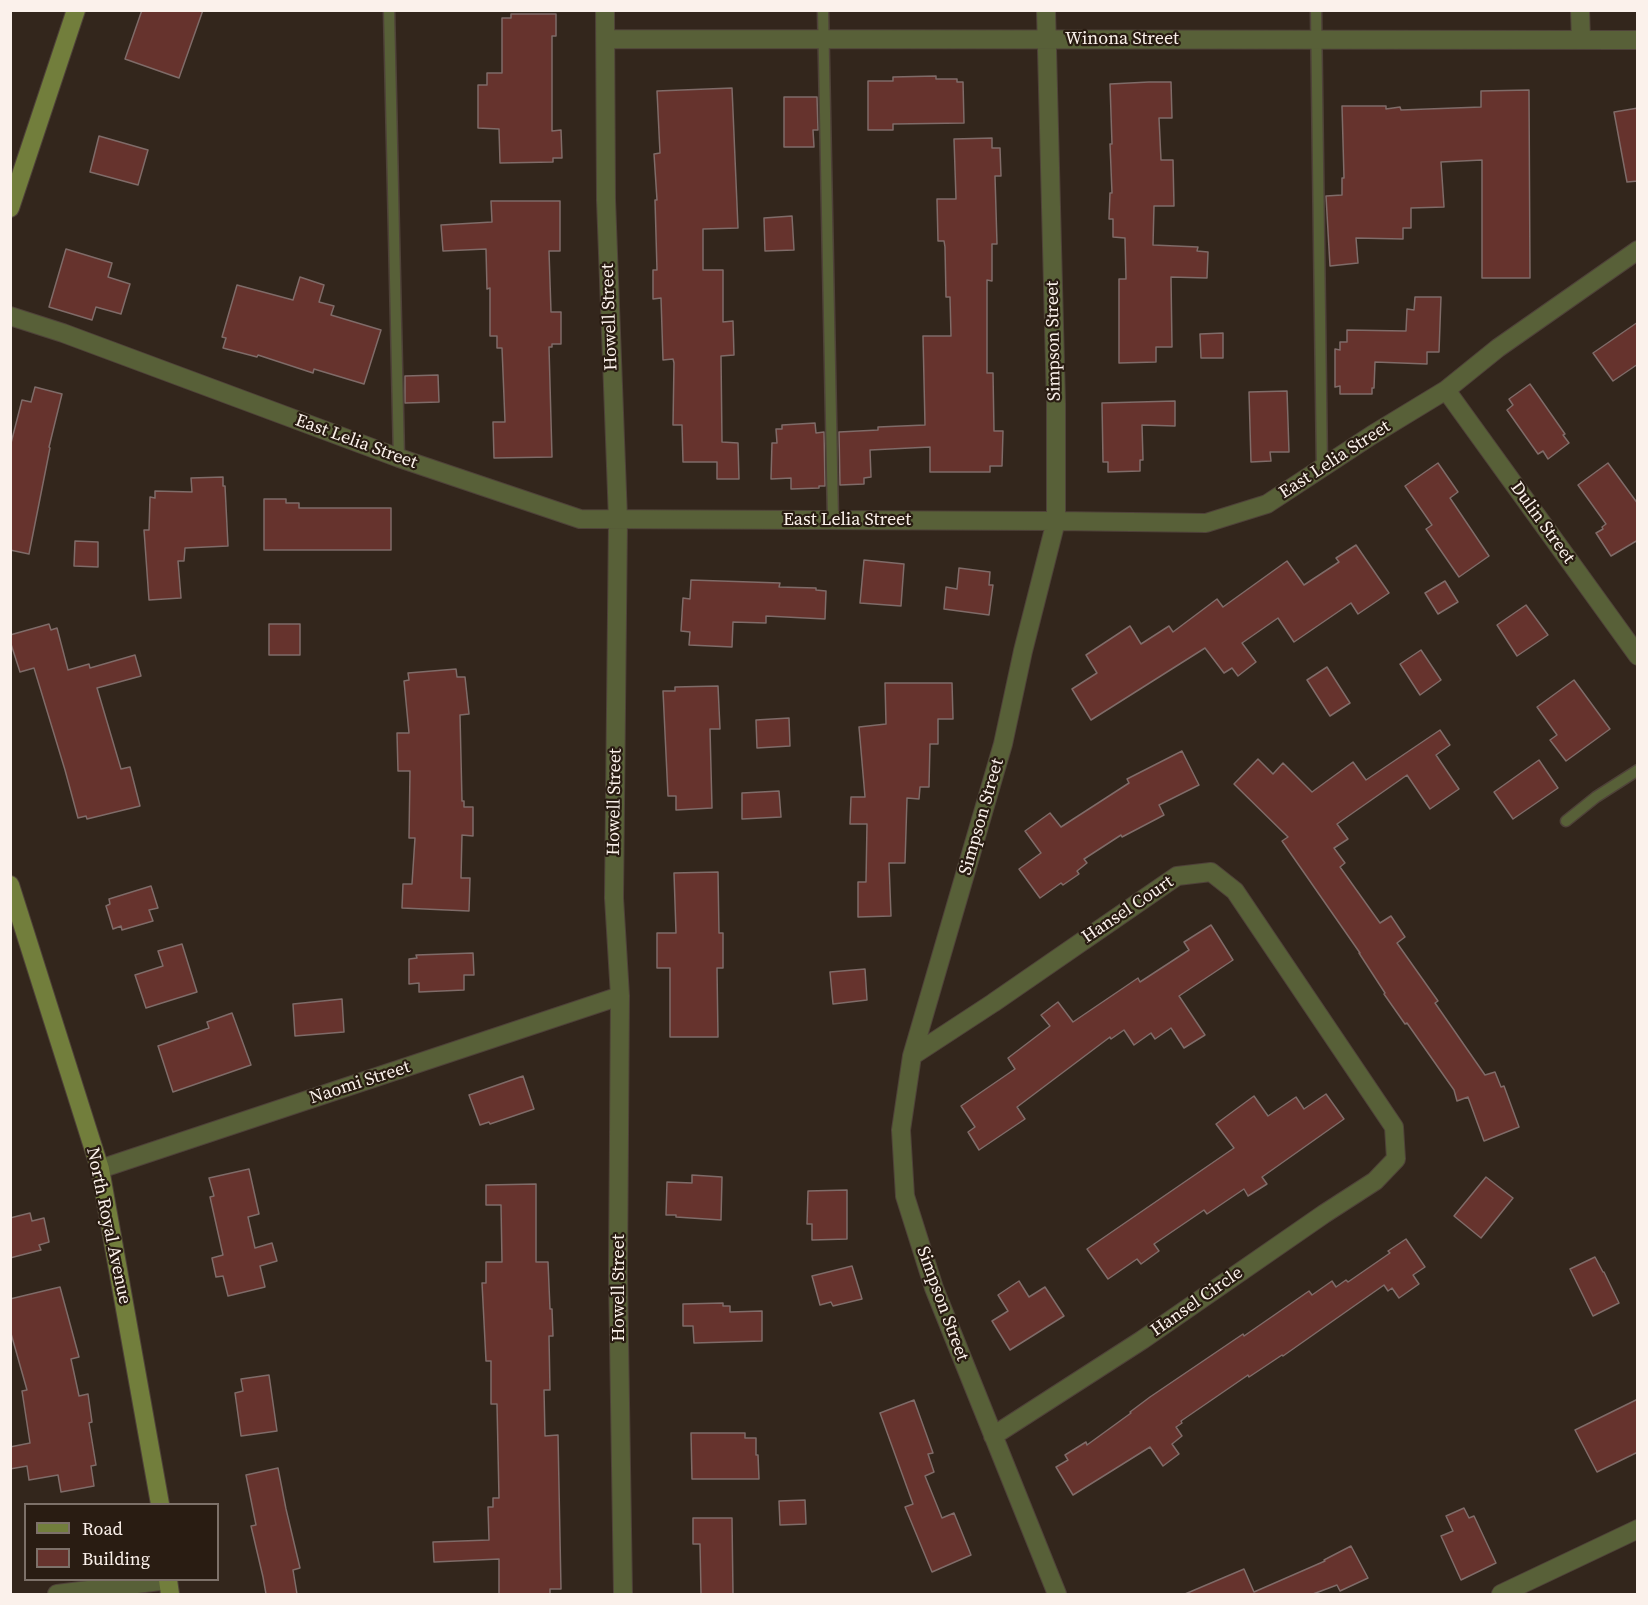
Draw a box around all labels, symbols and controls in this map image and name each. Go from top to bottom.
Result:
street label: Winona Street [1065,28,1179,50]
street label: Howell Street [597,263,623,371]
street label: Simpson Street [1042,281,1066,401]
street label: East Lelia Street [292,410,420,474]
street label: East Lelia Street [1275,416,1395,504]
street label: Dulin Street [1505,478,1579,568]
street label: East Lelia Street [783,509,911,531]
street label: Howell Street [603,748,627,856]
street label: Simpson Street [955,756,1009,878]
street label: Hansel Court [1078,872,1178,948]
street label: Naomi Street [307,1057,413,1109]
street label: North Royal Avenue [81,1146,135,1306]
street label: Howell Street [608,1234,630,1342]
street label: Simpson Street [911,1244,973,1364]
street label: Hansel Circle [1147,1262,1247,1342]
legend [24,1503,219,1581]
text: Road [82,1516,123,1541]
text: Building [82,1546,150,1571]

